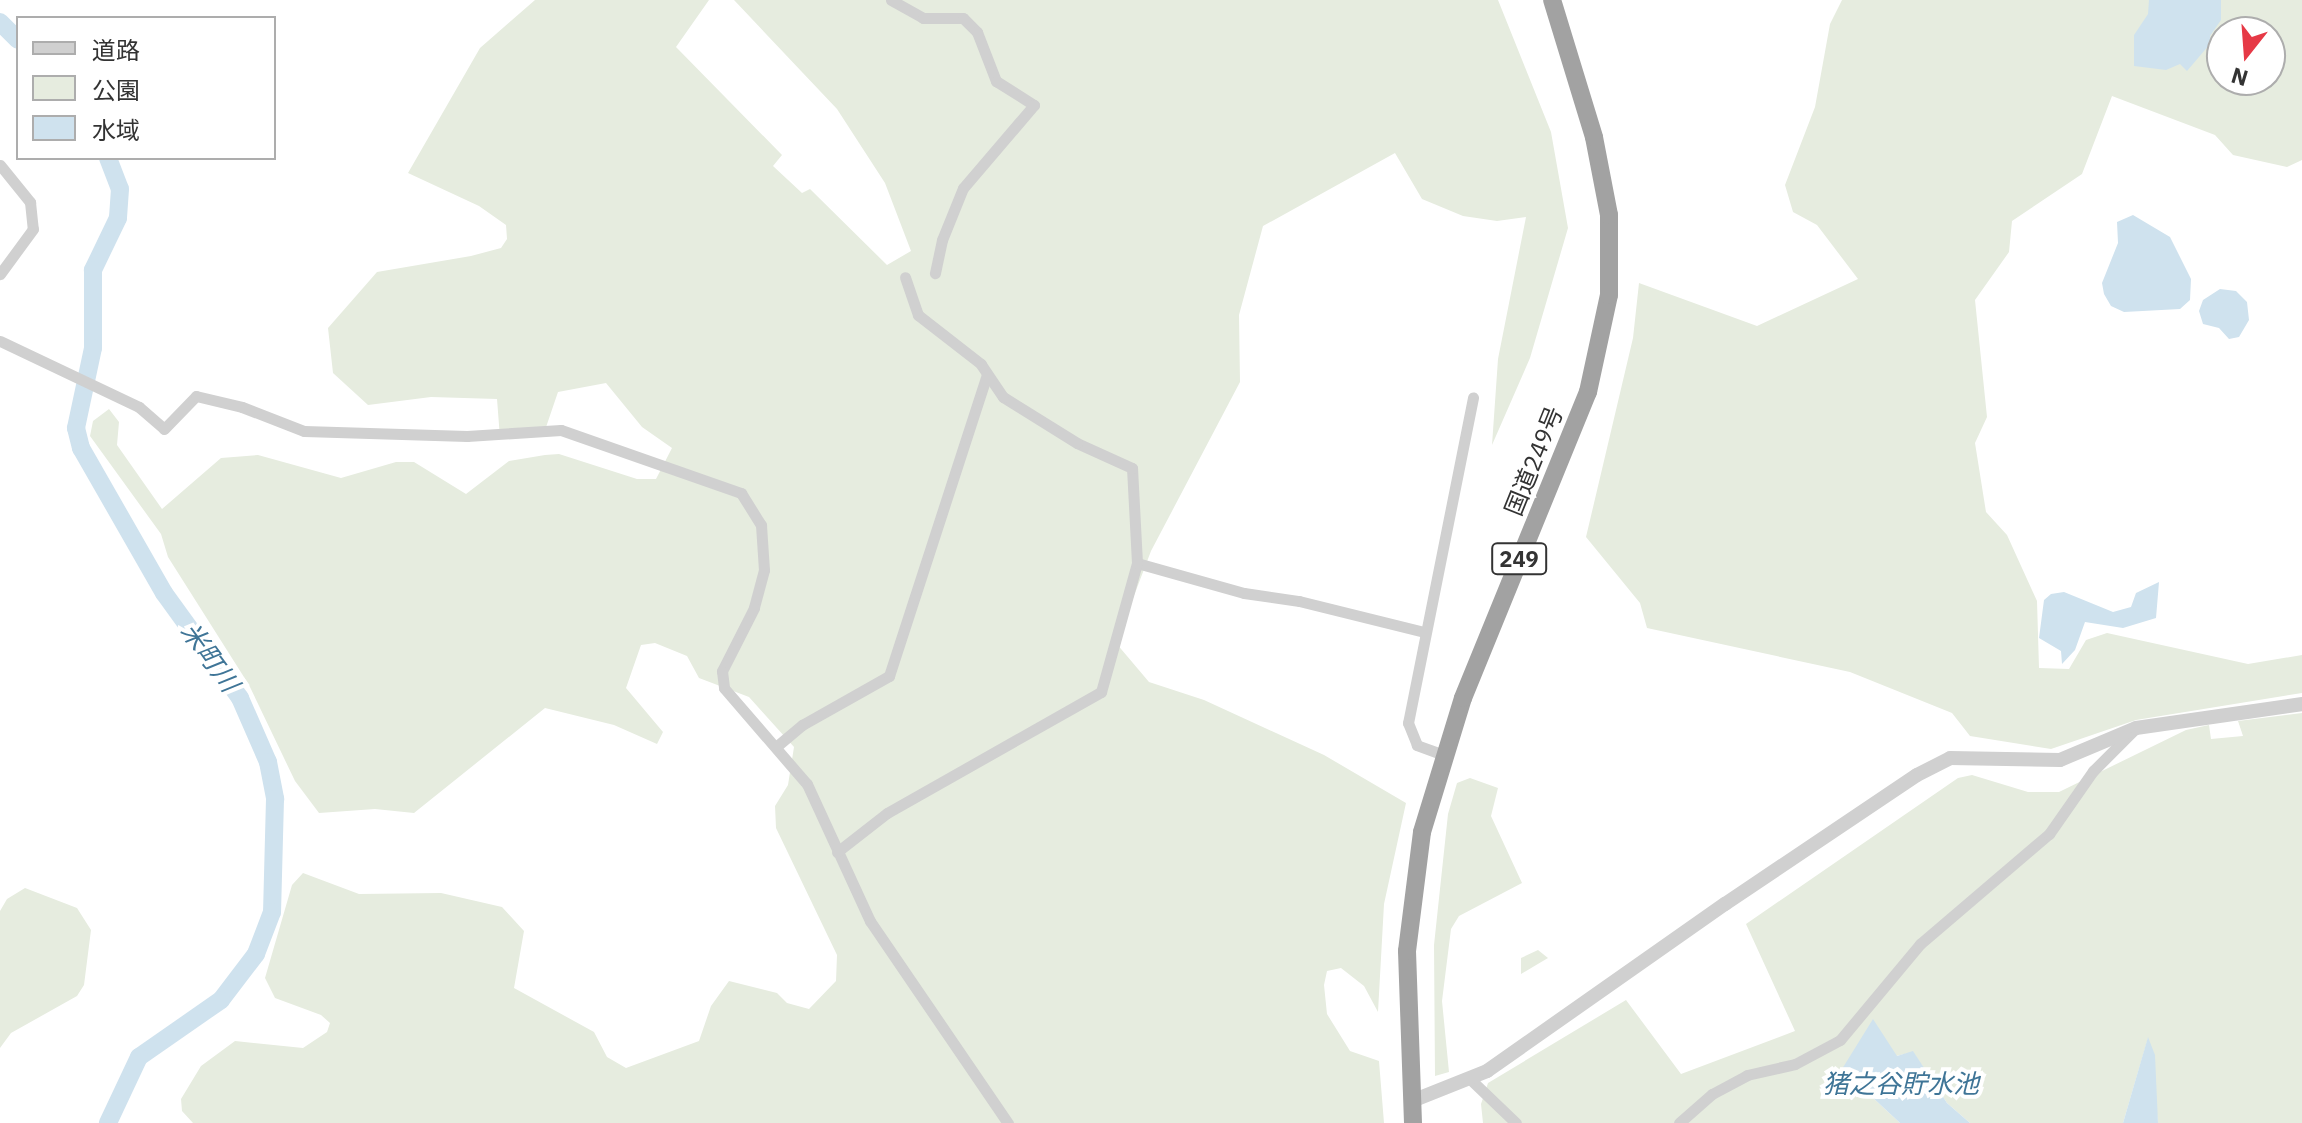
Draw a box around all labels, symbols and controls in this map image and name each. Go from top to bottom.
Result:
legend [16,16,276,160]
north arrow [2206,16,2286,96]
text: 道路 [92,34,140,66]
text: N [2228,61,2251,94]
text: 公園 [92,74,140,106]
text: 水域 [92,114,140,146]
street label: 国道249号 [1499,402,1569,520]
road number: 249 [1491,541,1547,577]
water label: 米町川 [174,616,246,698]
water label: 猪之谷貯水池 [1823,1068,1979,1100]

